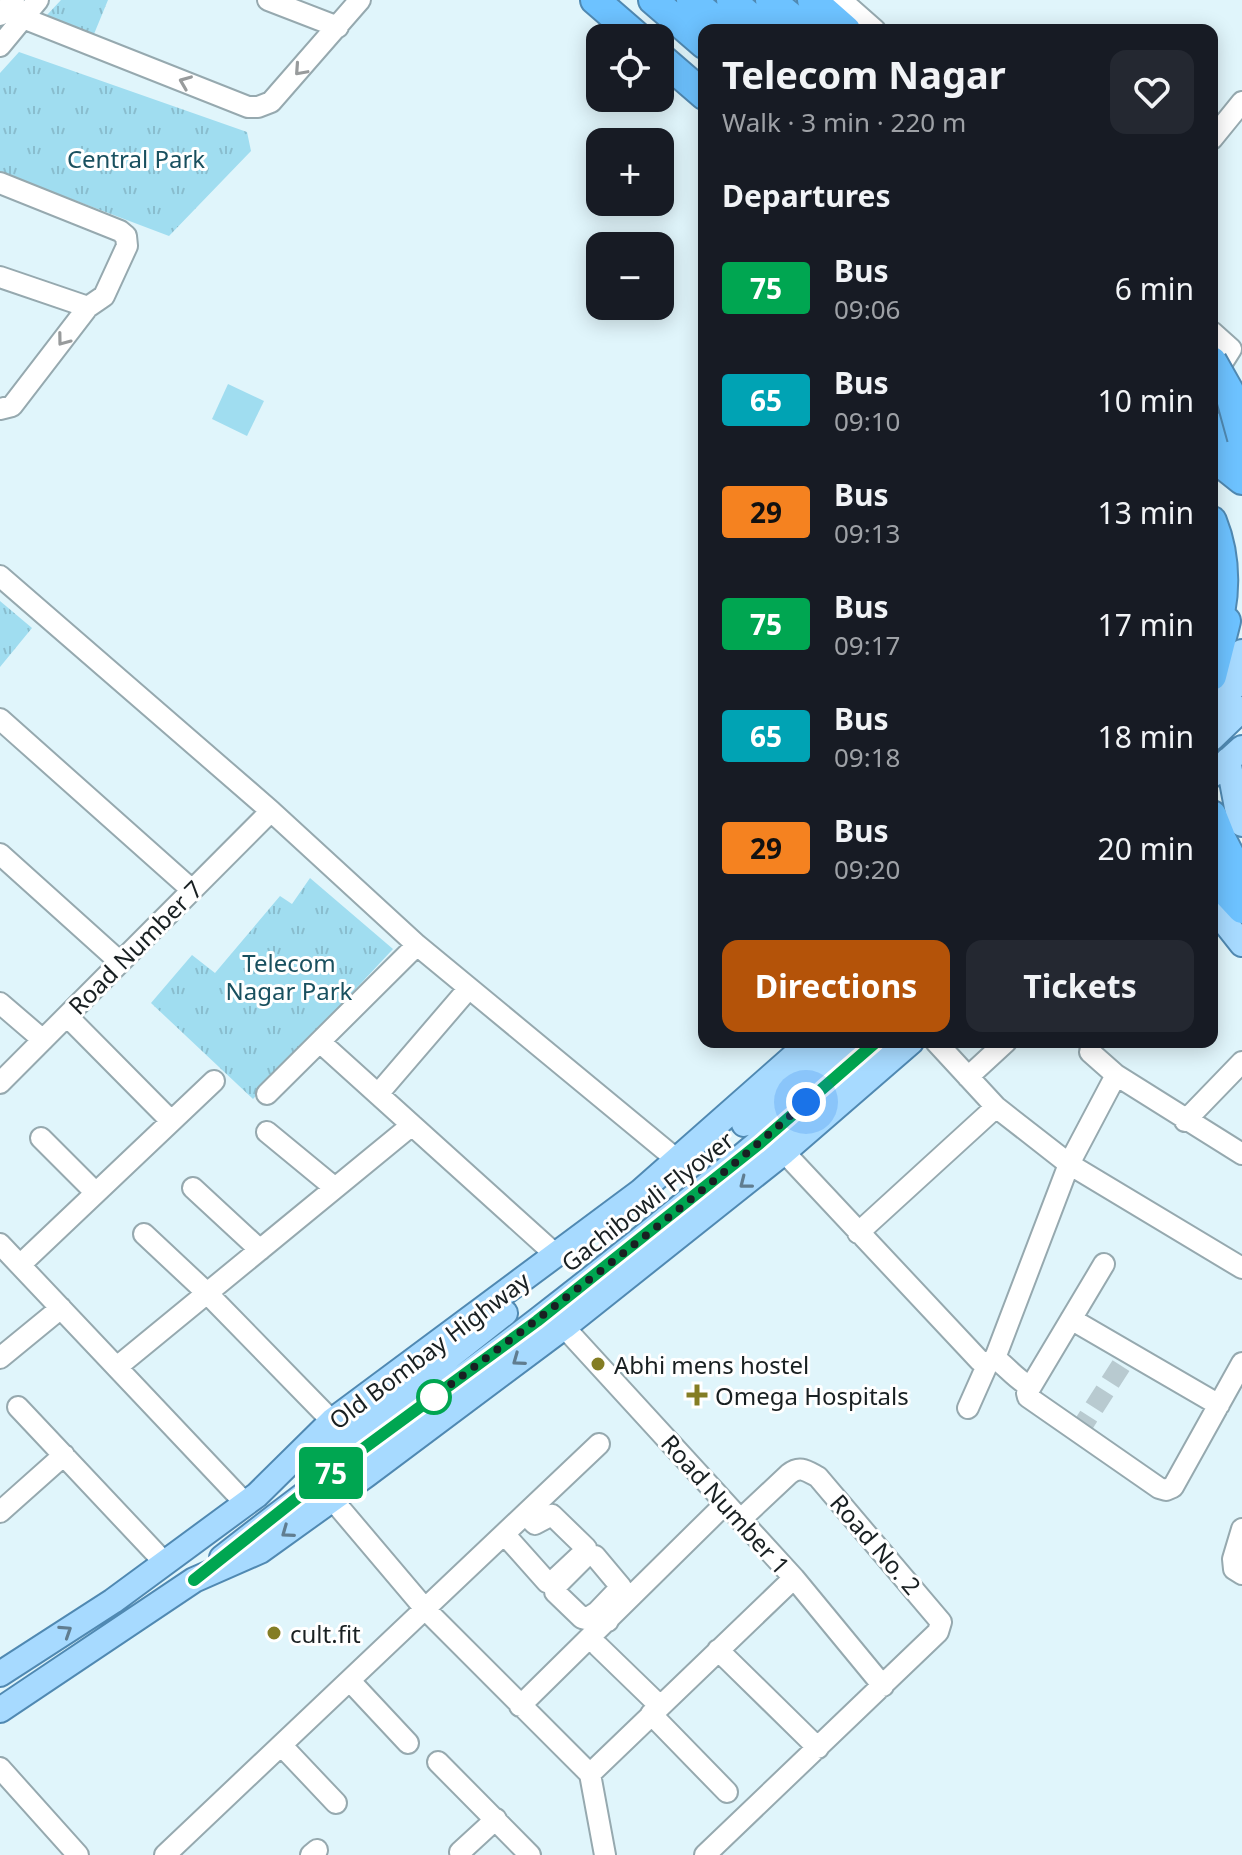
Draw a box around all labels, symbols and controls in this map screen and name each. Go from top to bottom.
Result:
map controls [586,24,674,320]
button: locate [586,24,674,112]
text: Telecom Nagar [722,48,1006,100]
button: heart [1110,50,1194,134]
one-way arrow [295,60,310,75]
one-way arrow [179,75,193,92]
text: Walk · 3 min · 220 m [722,104,966,140]
button: + [586,128,674,216]
park label: Central Park [67,142,205,175]
text: Departures [722,175,891,216]
button: − [586,232,674,320]
text: Bus [834,250,889,291]
text: 6 min [1115,268,1194,309]
text: 75 [750,269,782,307]
text: 09:06 [834,291,900,327]
one-way arrow [58,331,72,346]
text: Bus [834,362,889,403]
text: 10 min [1098,380,1194,421]
text: 65 [750,381,782,419]
text: 09:10 [834,403,900,439]
text: Bus [834,474,889,515]
text: 13 min [1098,492,1194,533]
text: 29 [750,493,782,531]
text: 09:13 [834,515,900,551]
text: Bus [834,586,889,627]
text: 17 min [1098,604,1194,645]
text: 75 [750,605,782,643]
text: 09:17 [834,627,900,663]
text: Bus [834,698,889,739]
text: 18 min [1098,716,1194,757]
text: 65 [750,717,782,755]
text: 09:18 [834,739,900,775]
text: Bus [834,810,889,851]
text: 20 min [1098,828,1194,869]
text: 29 [750,829,782,867]
text: 09:20 [834,851,900,887]
street label: Road Number 7 [61,873,209,1021]
button: Directions [722,940,950,1032]
button: Tickets [966,940,1194,1032]
park label: Telecom Nagar Park [226,946,353,1007]
your location [786,1082,826,1122]
street label: Gachibowli Flyover [554,1123,740,1279]
one-way arrow [739,1173,754,1187]
street label: Old Bombay Highway [322,1263,537,1436]
place label: Abhi mens hostel [614,1348,809,1381]
one-way arrow [513,1350,527,1365]
marker: Abhi mens hostel [589,1355,607,1373]
place label: Omega Hospitals [715,1379,909,1412]
unlabelled marker [417,1380,451,1414]
marker: Omega Hospitals [686,1384,708,1406]
street label: Road Number 1 [654,1427,798,1581]
line badge: 75 [295,1447,367,1499]
text: 75 [315,1454,347,1492]
street label: Road No. 2 [823,1487,929,1601]
one-way arrow [281,1522,295,1536]
place label: cult.fit [290,1617,361,1650]
marker: cult.fit [265,1624,283,1642]
one-way arrow [57,1626,71,1641]

